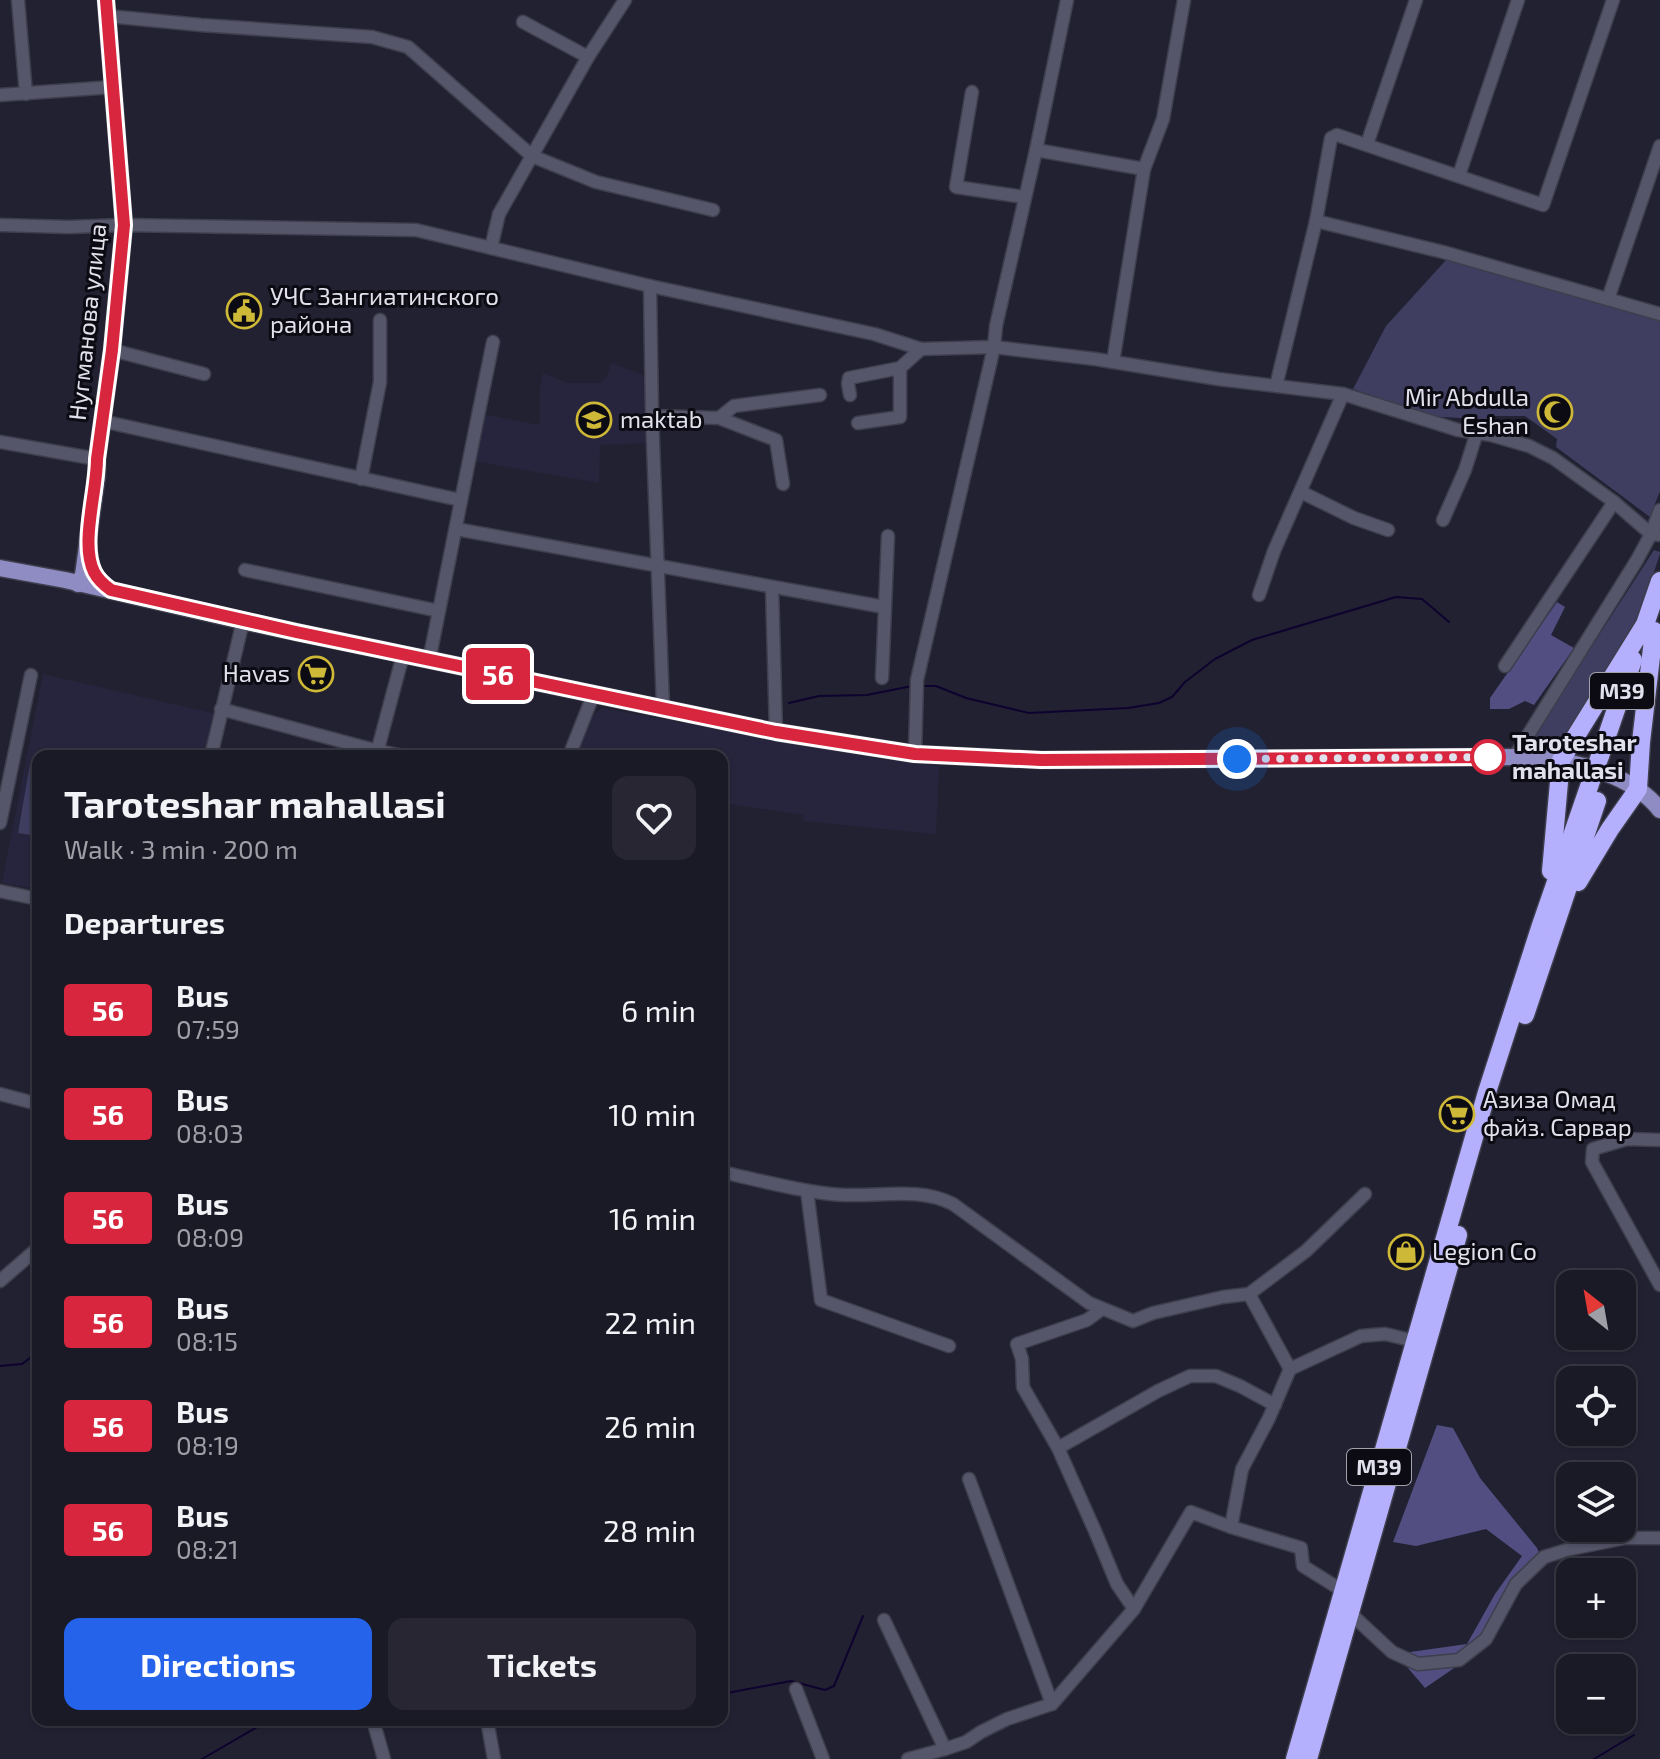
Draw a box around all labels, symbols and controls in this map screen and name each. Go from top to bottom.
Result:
street label: Нугманова улица [62,222,112,422]
place label: УЧС Зангиатинского района [270,281,499,338]
public building icon: УЧС Зангиатинского района [225,292,263,330]
place label: Mir Abdulla Eshan [1405,382,1529,439]
mosque icon: Mir Abdulla Eshan [1536,393,1574,431]
school or university icon: maktab [575,401,613,439]
place label: maktab [620,404,702,433]
line badge: 56 [462,648,534,700]
supermarket icon: Havas [297,655,335,693]
text: 56 [482,657,514,691]
place label: Havas [223,658,290,687]
road number: M39 [1590,673,1654,709]
place label: Taroteshar mahallasi [1512,727,1637,784]
your location [1217,739,1257,779]
marker: Taroteshar mahallasi [1471,740,1505,774]
button: heart [612,776,696,860]
text: Taroteshar mahallasi [64,780,446,826]
text: Walk · 3 min · 200 m [64,833,298,864]
text: Departures [64,904,225,940]
text: Bus [176,977,229,1013]
text: 6 min [621,992,696,1028]
text: 56 [92,993,124,1027]
text: 07:59 [176,1013,240,1044]
text: Bus [176,1081,229,1117]
place label: Азиза Омад файз. Сарвар [1483,1084,1632,1141]
supermarket icon: Азиза Омад файз. Сарвар [1438,1095,1476,1133]
text: 10 min [608,1096,696,1132]
text: 56 [92,1097,124,1131]
text: 08:03 [176,1117,244,1148]
text: Bus [176,1185,229,1221]
text: 16 min [609,1200,696,1236]
text: 56 [92,1201,124,1235]
text: 08:09 [176,1221,244,1252]
shop icon: Legion Co [1387,1233,1425,1271]
place label: Legion Co [1432,1236,1537,1265]
north arrow [1556,1270,1636,1350]
map controls [1556,1270,1636,1734]
text: Bus [176,1289,229,1325]
text: 22 min [604,1304,696,1340]
text: 56 [92,1305,124,1339]
text: 08:15 [176,1325,238,1356]
button: locate [1556,1366,1636,1446]
text: Bus [176,1393,229,1429]
text: 26 min [604,1408,696,1444]
text: 56 [92,1409,124,1443]
text: 08:19 [176,1429,239,1460]
road number: M39 [1347,1449,1411,1485]
button: layers [1556,1462,1636,1542]
text: Bus [176,1497,229,1533]
text: 28 min [603,1512,696,1548]
text: 56 [92,1513,124,1547]
text: 08:21 [176,1533,239,1564]
button: + [1556,1558,1636,1638]
button: Directions [64,1618,372,1710]
button: Tickets [388,1618,696,1710]
button: − [1556,1654,1636,1734]

